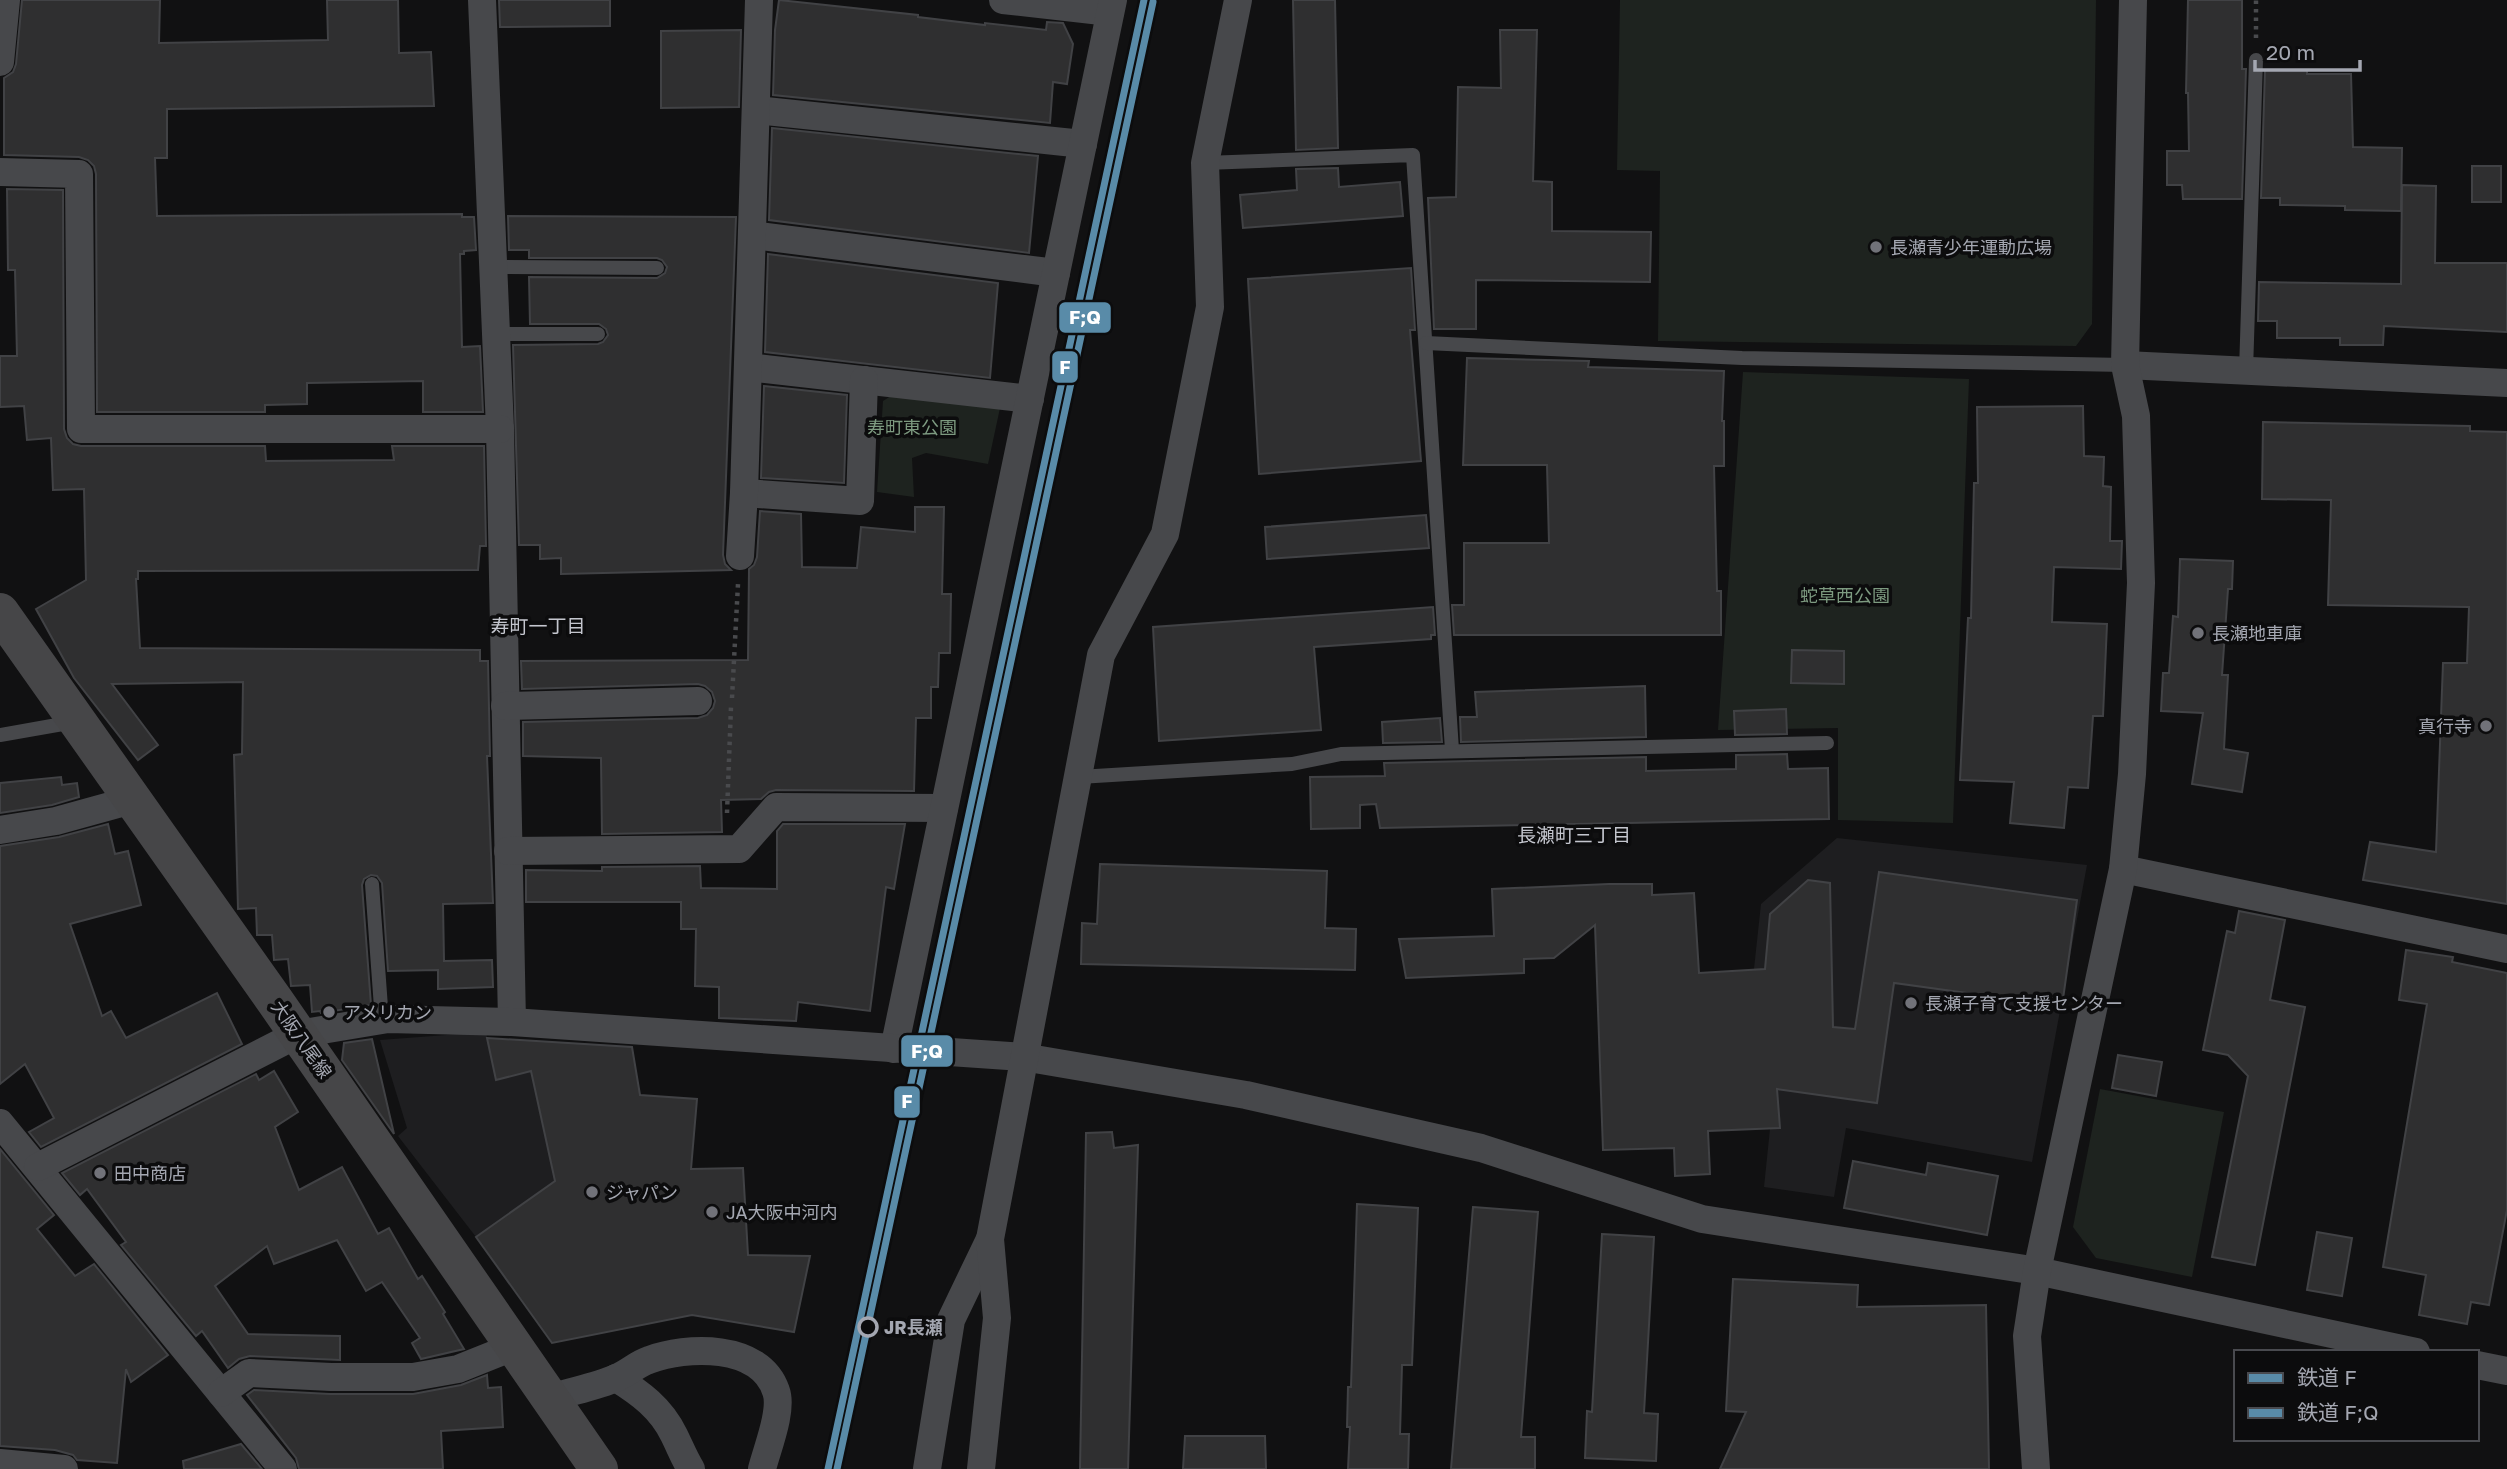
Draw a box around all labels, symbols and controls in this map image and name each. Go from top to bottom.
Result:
scale bar [2255,28,2360,72]
text: 20 m [2266,39,2315,65]
place label: 長瀬青少年運動広場 [1890,236,2052,258]
marker: 長瀬青少年運動広場 [1868,239,1884,255]
line badge: F;Q [1058,301,1112,334]
text: F;Q [1069,305,1101,328]
line badge: F [1051,350,1079,384]
text: F [1059,355,1071,378]
park label: 寿町東公園 [867,416,957,438]
park label: 蛇草西公園 [1800,584,1890,606]
district label: 寿町一丁目 [490,614,586,637]
place label: 長瀬地車庫 [2212,622,2302,644]
marker: 長瀬地車庫 [2190,625,2206,641]
place label: 真行寺 [2418,715,2472,737]
marker: 真行寺 [2478,718,2494,734]
district label: 長瀬町三丁目 [1517,823,1631,846]
place label: 長瀬子育て支援センター [1925,992,2123,1014]
marker: 長瀬子育て支援センター [1903,995,1919,1011]
street label: 大阪八尾線 [267,996,337,1082]
place label: アメリカン [343,1001,432,1023]
marker: アメリカン [321,1004,337,1020]
line badge: F;Q [900,1034,954,1068]
text: F;Q [911,1039,943,1062]
line badge: F [893,1085,921,1119]
text: F [901,1089,913,1112]
place label: 田中商店 [114,1162,186,1184]
marker: 田中商店 [92,1165,108,1181]
place label: ジャパン [606,1181,678,1203]
marker: ジャパン [584,1184,600,1200]
place label: JA大阪中河内 [726,1201,838,1223]
marker: JA大阪中河内 [704,1204,720,1220]
place label: JR長瀬 [884,1316,943,1338]
marker: JR長瀬 [858,1317,878,1337]
legend [2234,1350,2479,1441]
text: 鉄道 F [2297,1364,2357,1390]
text: 鉄道 F;Q [2297,1399,2379,1425]

